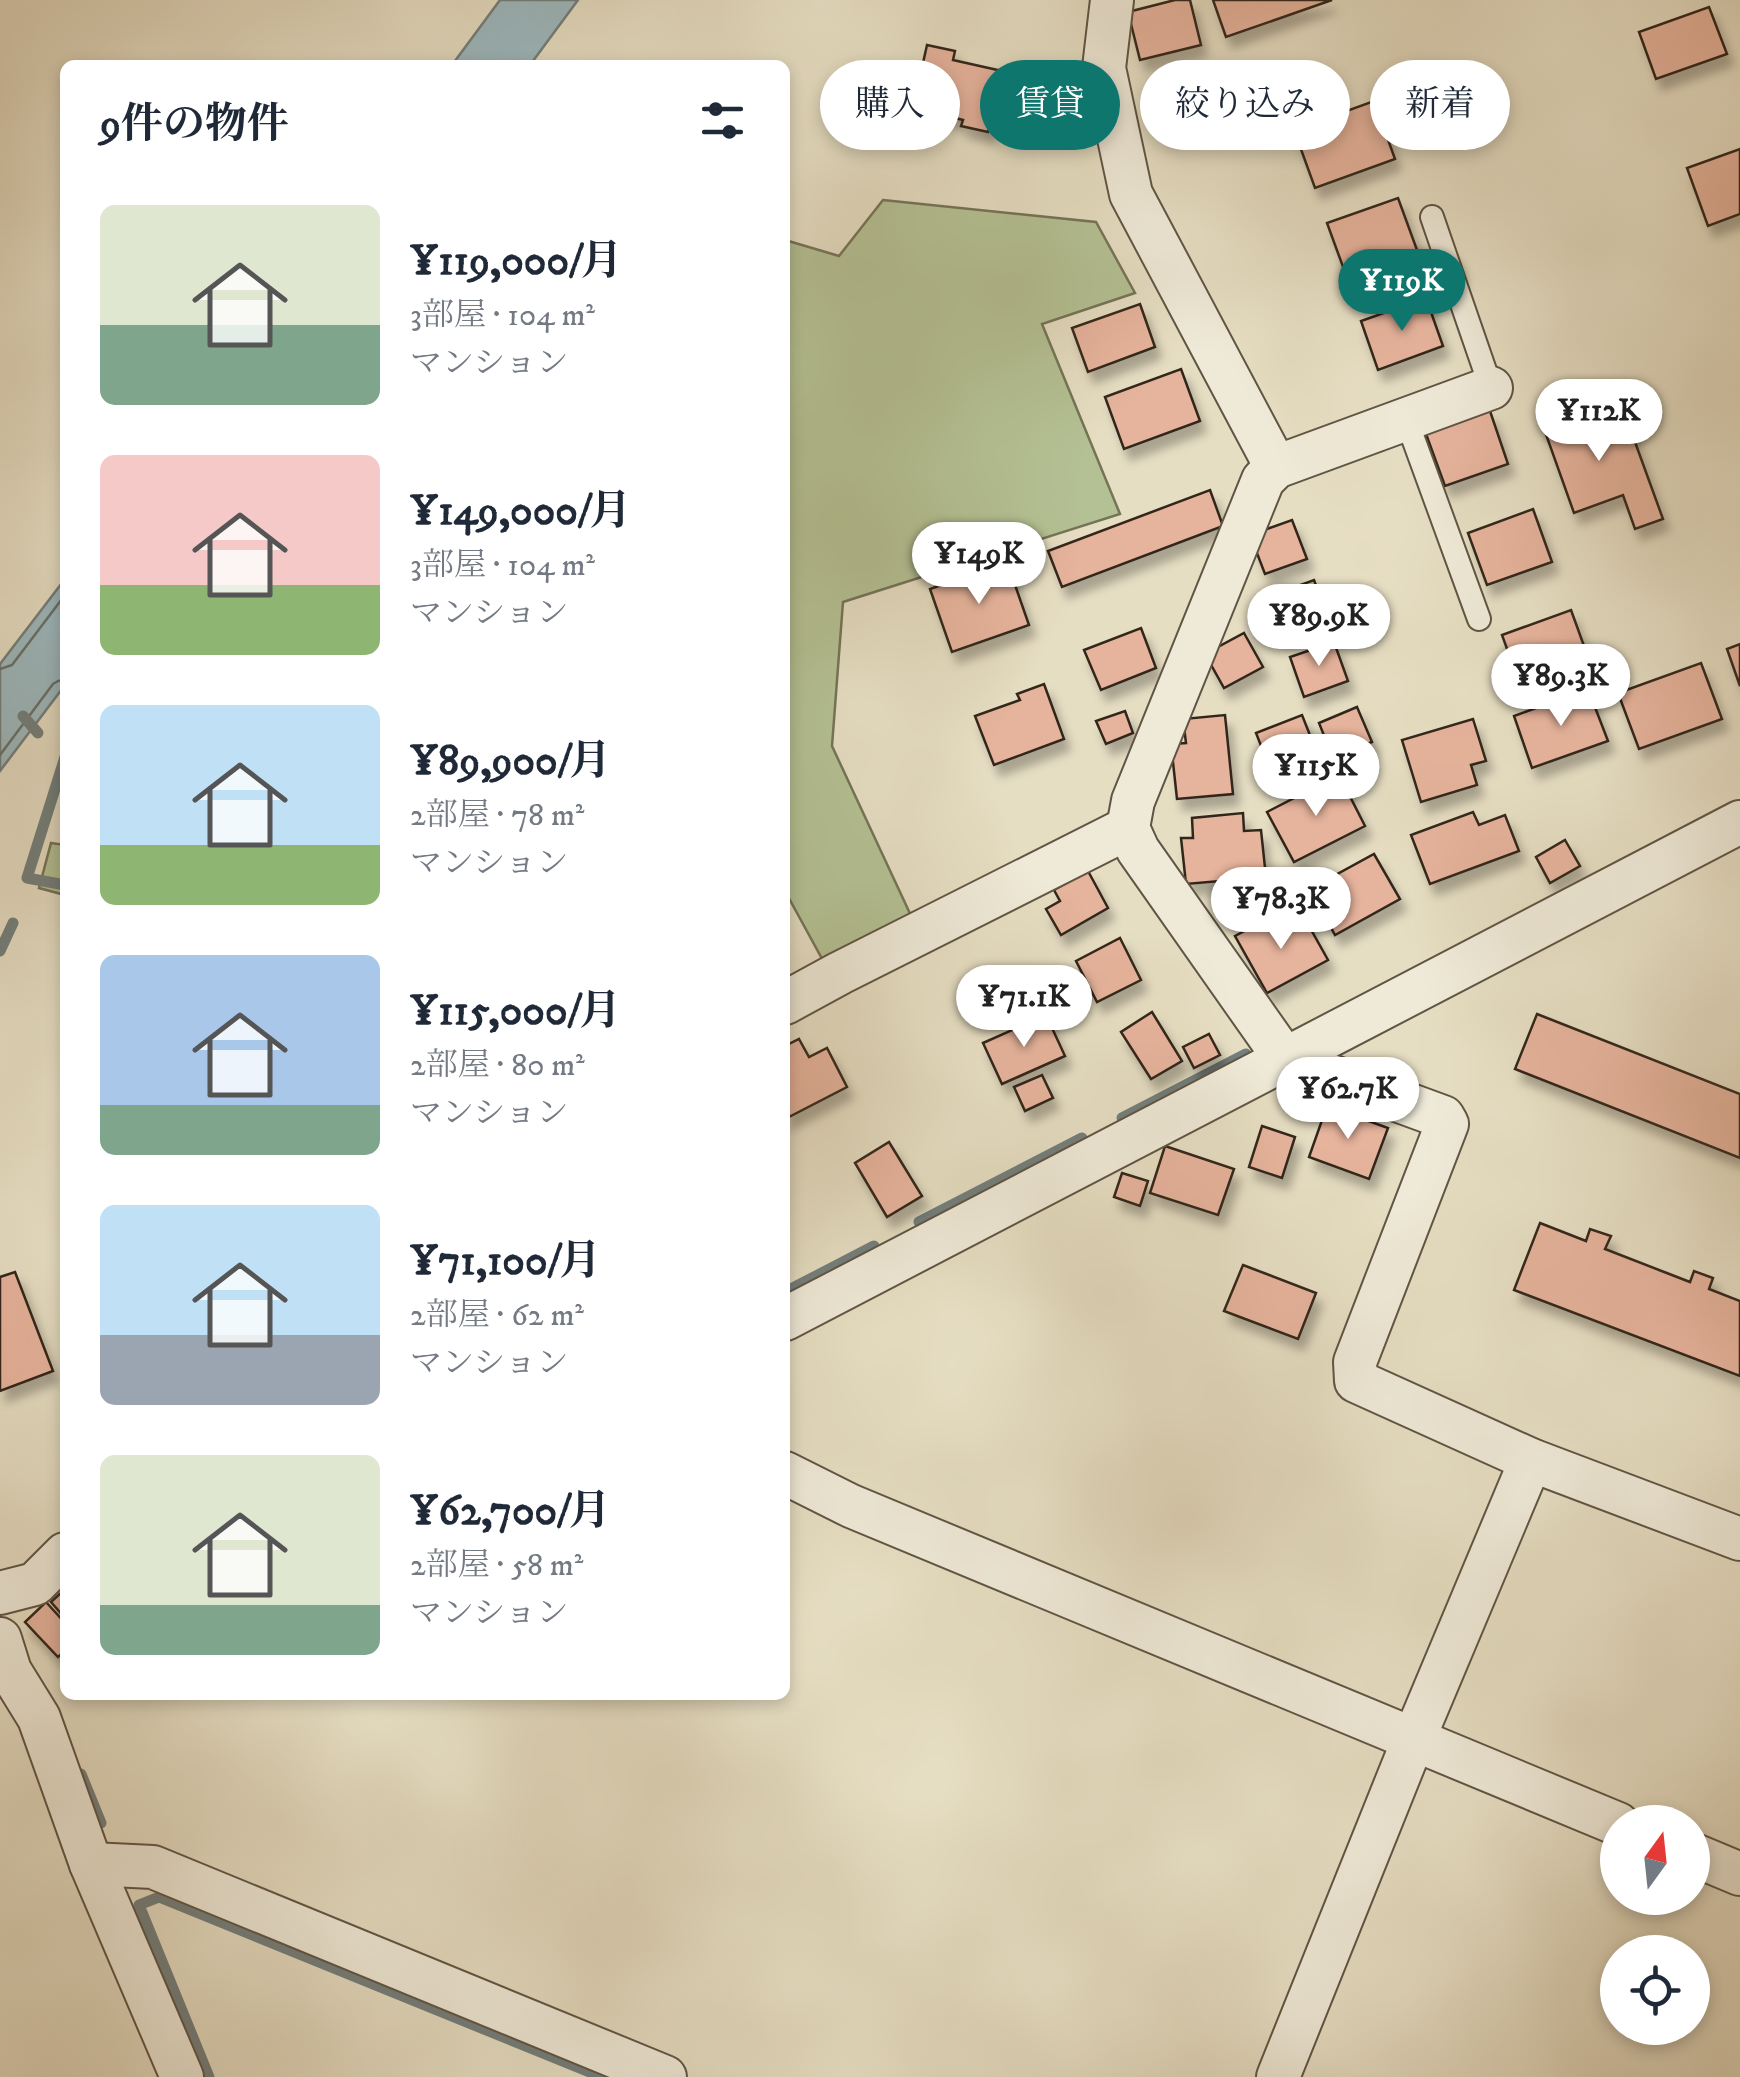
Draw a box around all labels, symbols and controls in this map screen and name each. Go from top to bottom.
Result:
chip: 購入 [820,60,960,150]
chip: 賃貸 [980,60,1120,150]
chip: 絞り込み [1140,60,1350,150]
chip: 新着 [1370,60,1510,150]
icon: filters [695,93,750,148]
text: 9件の物件 [100,99,289,151]
text: ¥119,000/月 [410,236,622,288]
icon: home [180,245,300,365]
pin: ¥119K [1332,249,1472,334]
text: ¥119K [1360,261,1444,301]
text: 3部屋 · 104 m² [410,296,595,336]
text: マンション [410,344,569,384]
pin: ¥112K [1529,379,1669,464]
text: ¥112K [1557,391,1641,431]
text: ¥149,000/月 [410,486,631,538]
icon: home [180,495,300,615]
pin: ¥149K [909,522,1049,607]
text: ¥149K [934,534,1024,574]
text: 3部屋 · 104 m² [410,546,595,586]
pin: ¥89.9K [1238,584,1400,669]
text: マンション [410,594,569,634]
text: ¥89.9K [1269,596,1369,636]
pin: ¥89.3K [1480,644,1642,729]
text: ¥89.3K [1513,656,1609,696]
pin: ¥115K [1246,734,1386,819]
text: ¥89,900/月 [410,736,611,788]
icon: home [180,745,300,865]
text: ¥115K [1274,746,1358,786]
text: 2部屋 · 78 m² [410,796,584,836]
text: マンション [410,844,569,884]
pin: ¥78.3K [1200,867,1362,952]
text: ¥78.3K [1233,879,1329,919]
pin: ¥71.1K [943,965,1105,1050]
text: ¥71.1K [978,977,1070,1017]
text: ¥115,000/月 [410,986,621,1038]
icon: home [180,995,300,1115]
text: 2部屋 · 80 m² [410,1046,585,1086]
pin: ¥62.7K [1267,1057,1429,1142]
text: ¥62.7K [1298,1069,1398,1109]
text: マンション [410,1094,569,1134]
text: ¥71,100/月 [410,1236,601,1288]
icon: home [180,1245,300,1365]
text: 2部屋 · 62 m² [410,1296,584,1336]
text: マンション [410,1344,569,1384]
text: ¥62,700/月 [410,1486,611,1538]
icon: home [180,1495,300,1615]
text: 2部屋 · 58 m² [410,1546,583,1586]
text: マンション [410,1594,569,1634]
north arrow [1600,1805,1710,1915]
map controls [1600,1805,1710,2045]
button: locate [1600,1935,1710,2045]

